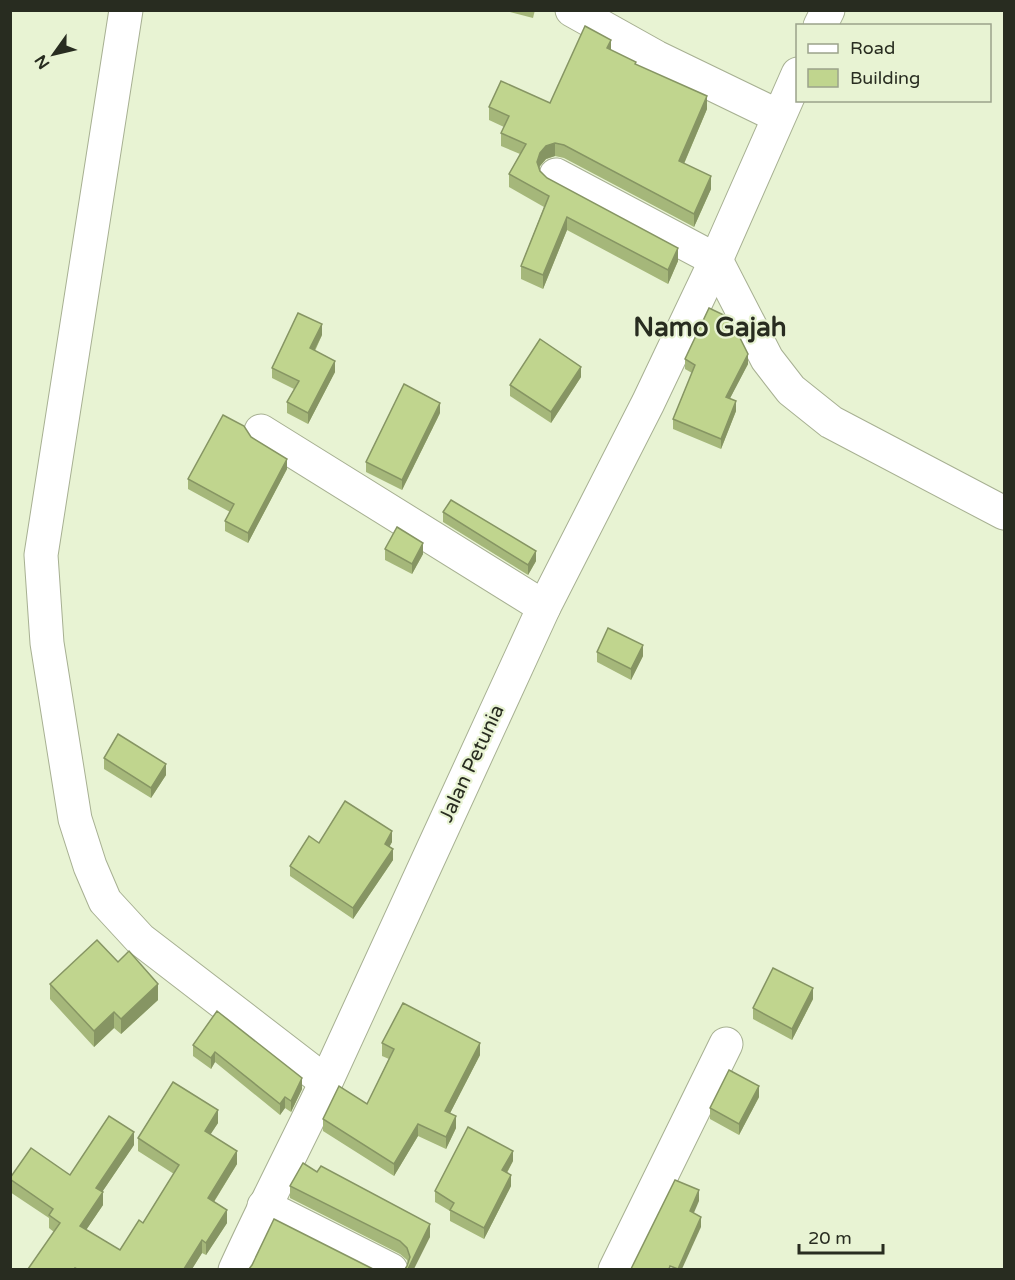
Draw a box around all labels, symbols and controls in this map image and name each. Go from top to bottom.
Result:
north arrow [24,24,84,84]
legend [796,24,991,102]
text: Road [850,37,895,59]
text: N [31,51,54,73]
text: Building [850,67,920,89]
district label: Namo Gajah [633,312,787,343]
street label: Jalan Petunia [434,701,510,826]
scale bar [799,1217,883,1255]
text: 20 m [808,1227,852,1249]

